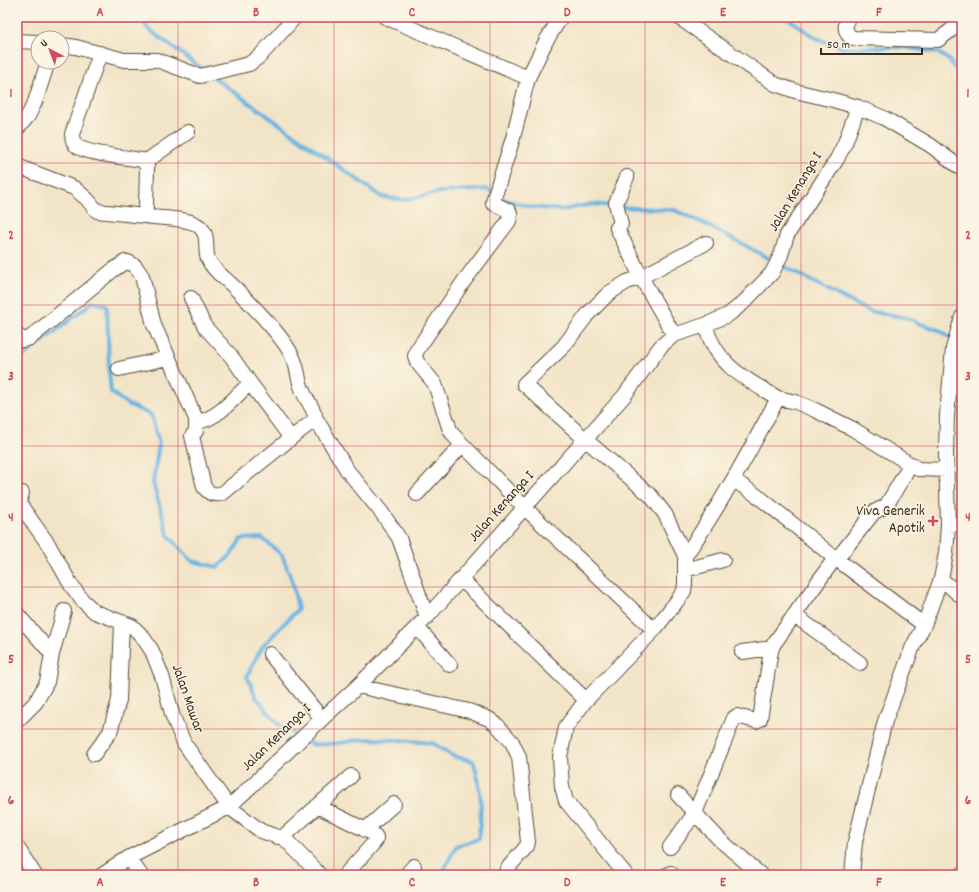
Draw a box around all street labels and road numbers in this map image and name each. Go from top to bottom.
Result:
street label: Jalan Kenanga I [763,148,829,236]
street label: Jalan Kenanga I [464,466,540,548]
street label: Jalan Mawar [165,662,209,737]
street label: Jalan Kenanga I [237,699,317,777]

